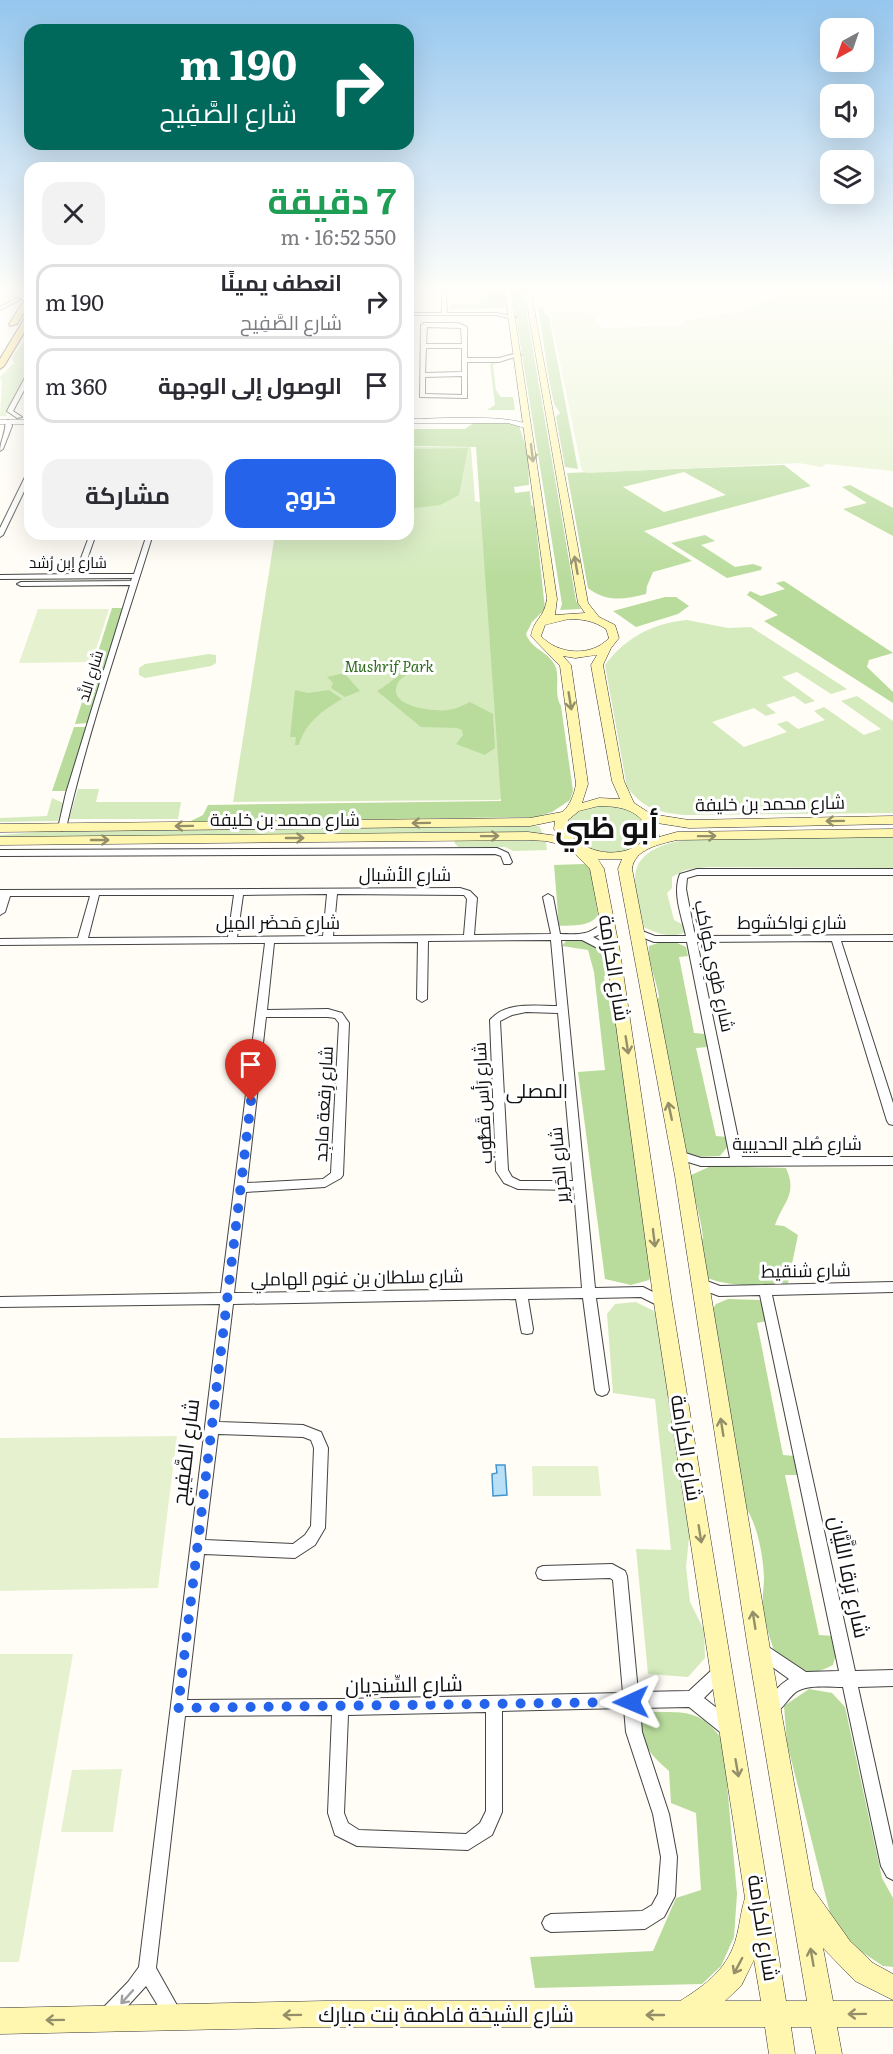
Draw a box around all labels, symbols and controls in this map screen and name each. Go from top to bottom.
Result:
north arrow [820,18,874,72]
map controls [820,18,874,204]
text: 190 m [179,31,297,93]
icon: right [318,48,396,126]
button: sound [820,84,874,138]
text: شارع الصَّفِيح [159,91,297,131]
button: layers [820,150,874,204]
text: 7 دقيقة [267,172,396,225]
button: close [42,182,105,245]
text: 550 m · 16:52 [280,221,396,251]
text: انعطف يمينًا [220,265,342,298]
text: 190 m [45,285,104,318]
icon: right [360,285,393,318]
text: شارع الصَّفِيح [240,306,342,336]
text: الوصول إلى الوجهة [158,368,342,401]
text: 360 m [45,369,107,402]
icon: arrive [360,369,393,402]
one-way arrow [526,443,537,463]
button: مشاركة [42,459,213,528]
button: خروج [225,459,396,528]
street label: شارع إبن رُشد [29,550,107,574]
one-way arrow [571,555,582,575]
street label: شارع النَّد [71,647,109,704]
park label: Mushrif Park [344,654,435,677]
one-way arrow [565,691,576,710]
street label: شارع محمد بن خليفة [695,788,845,817]
district label: أبو ظبي [555,803,659,852]
street label: شارع محمد بن خليفة [210,805,360,832]
one-way arrow [825,815,845,827]
one-way arrow [411,817,431,829]
one-way arrow [174,820,194,832]
one-way arrow [480,830,500,842]
one-way arrow [697,830,717,842]
one-way arrow [285,832,305,844]
one-way arrow [90,834,110,846]
street label: شارع الأشبال [359,860,451,887]
street label: شارع طَوِي كِواكِب [686,897,743,1035]
street label: شارع مَحضَر المِيل [216,908,340,935]
street label: شارع نواكشوط [737,908,847,935]
street label: شارع الكرامة [592,912,640,1023]
one-way arrow [621,1034,632,1054]
pin [225,1039,276,1101]
street label: شارع رَأس قَطُّوب [465,1041,498,1165]
street label: شارع رِقعة ماجِد [306,1045,339,1163]
icon: arrive [234,1048,267,1081]
district label: المصلى [506,1074,568,1104]
one-way arrow [664,1101,675,1121]
street label: شارع الحَرِير [541,1126,574,1205]
street label: شارع صُلح الحديبية [732,1129,862,1156]
one-way arrow [649,1227,660,1247]
street label: شارع شنقيط [761,1255,851,1284]
street label: شارع سلطان بن غنوم الهاملي [250,1261,464,1294]
street label: شارع الكرامة [664,1392,712,1503]
street label: شارع الصَّفِيح [162,1397,206,1507]
one-way arrow [717,1418,728,1438]
street label: شارع بَرقا اللَّيَّان [822,1513,880,1641]
one-way arrow [695,1524,706,1544]
one-way arrow [748,1610,759,1630]
street label: شارع السِّندِيان [345,1666,463,1700]
position arrow [599,1670,663,1734]
one-way arrow [732,1758,743,1778]
street label: شارع الكرامة [741,1872,789,1983]
one-way arrow [806,1947,817,1967]
one-way arrow [732,1956,743,1974]
one-way arrow [120,1989,134,2004]
street label: شارع الشيخة فاطمة بنت مبارك [318,1997,574,2029]
one-way arrow [282,2009,302,2021]
one-way arrow [645,2009,665,2021]
one-way arrow [848,2009,868,2020]
one-way arrow [45,2014,65,2026]

